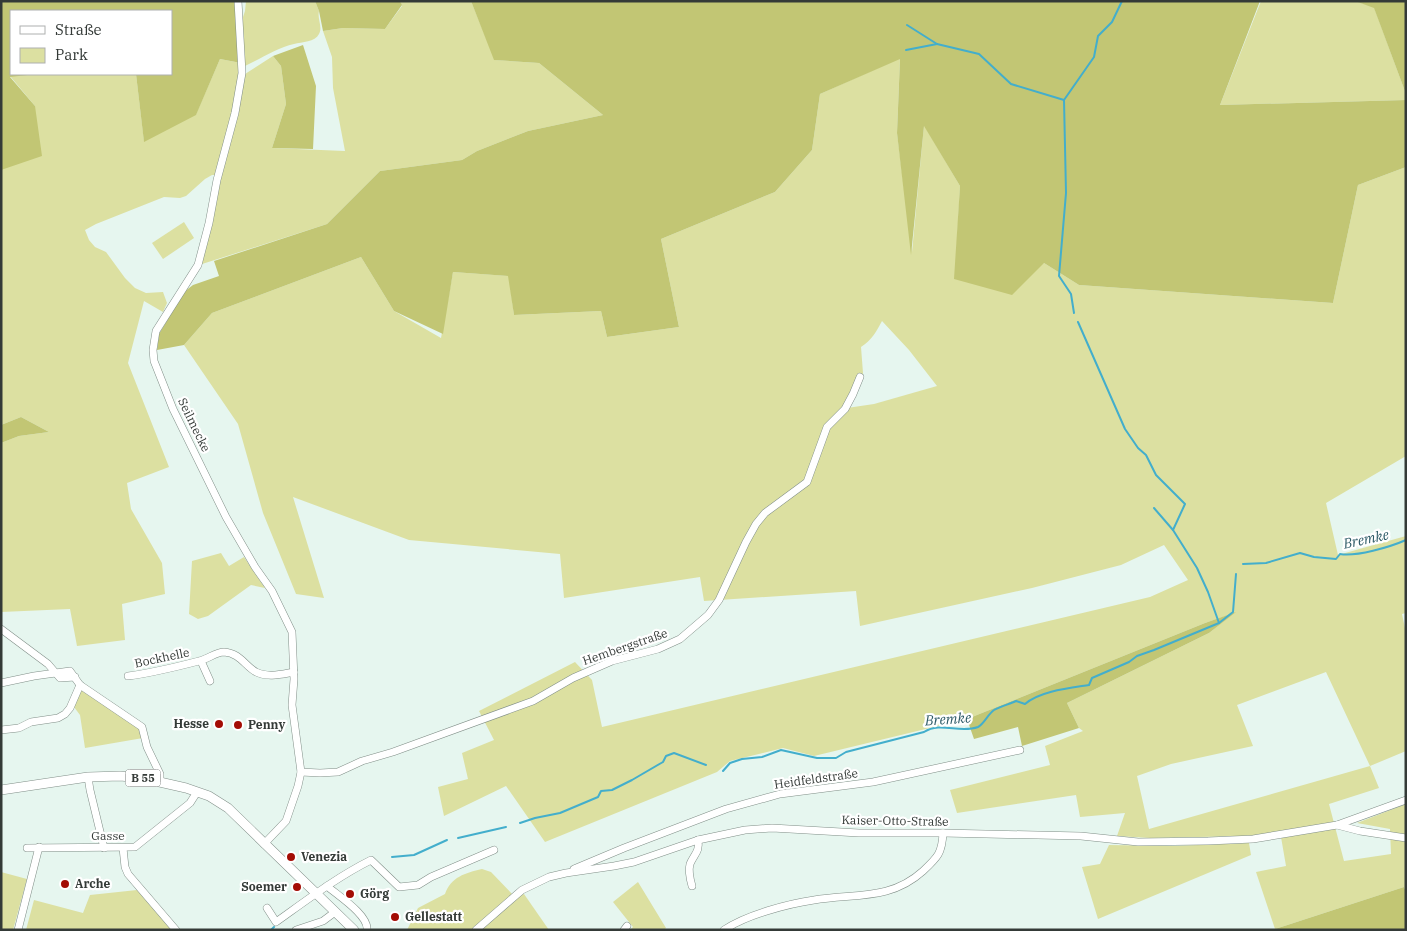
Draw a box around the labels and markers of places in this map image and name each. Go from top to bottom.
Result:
place label: Hesse [174,716,209,731]
place label: Penny [248,717,285,732]
marker: Hesse [213,718,225,730]
marker: Penny [232,719,244,731]
place label: Venezia [301,849,347,864]
marker: Venezia [285,851,297,863]
place label: Arche [75,876,111,891]
marker: Arche [59,878,71,890]
place label: Soemer [241,879,287,894]
marker: Soemer [291,881,303,893]
place label: Görg [360,886,389,901]
marker: Görg [344,888,356,900]
place label: Gellestatt [405,909,463,924]
marker: Gellestatt [389,911,401,923]

